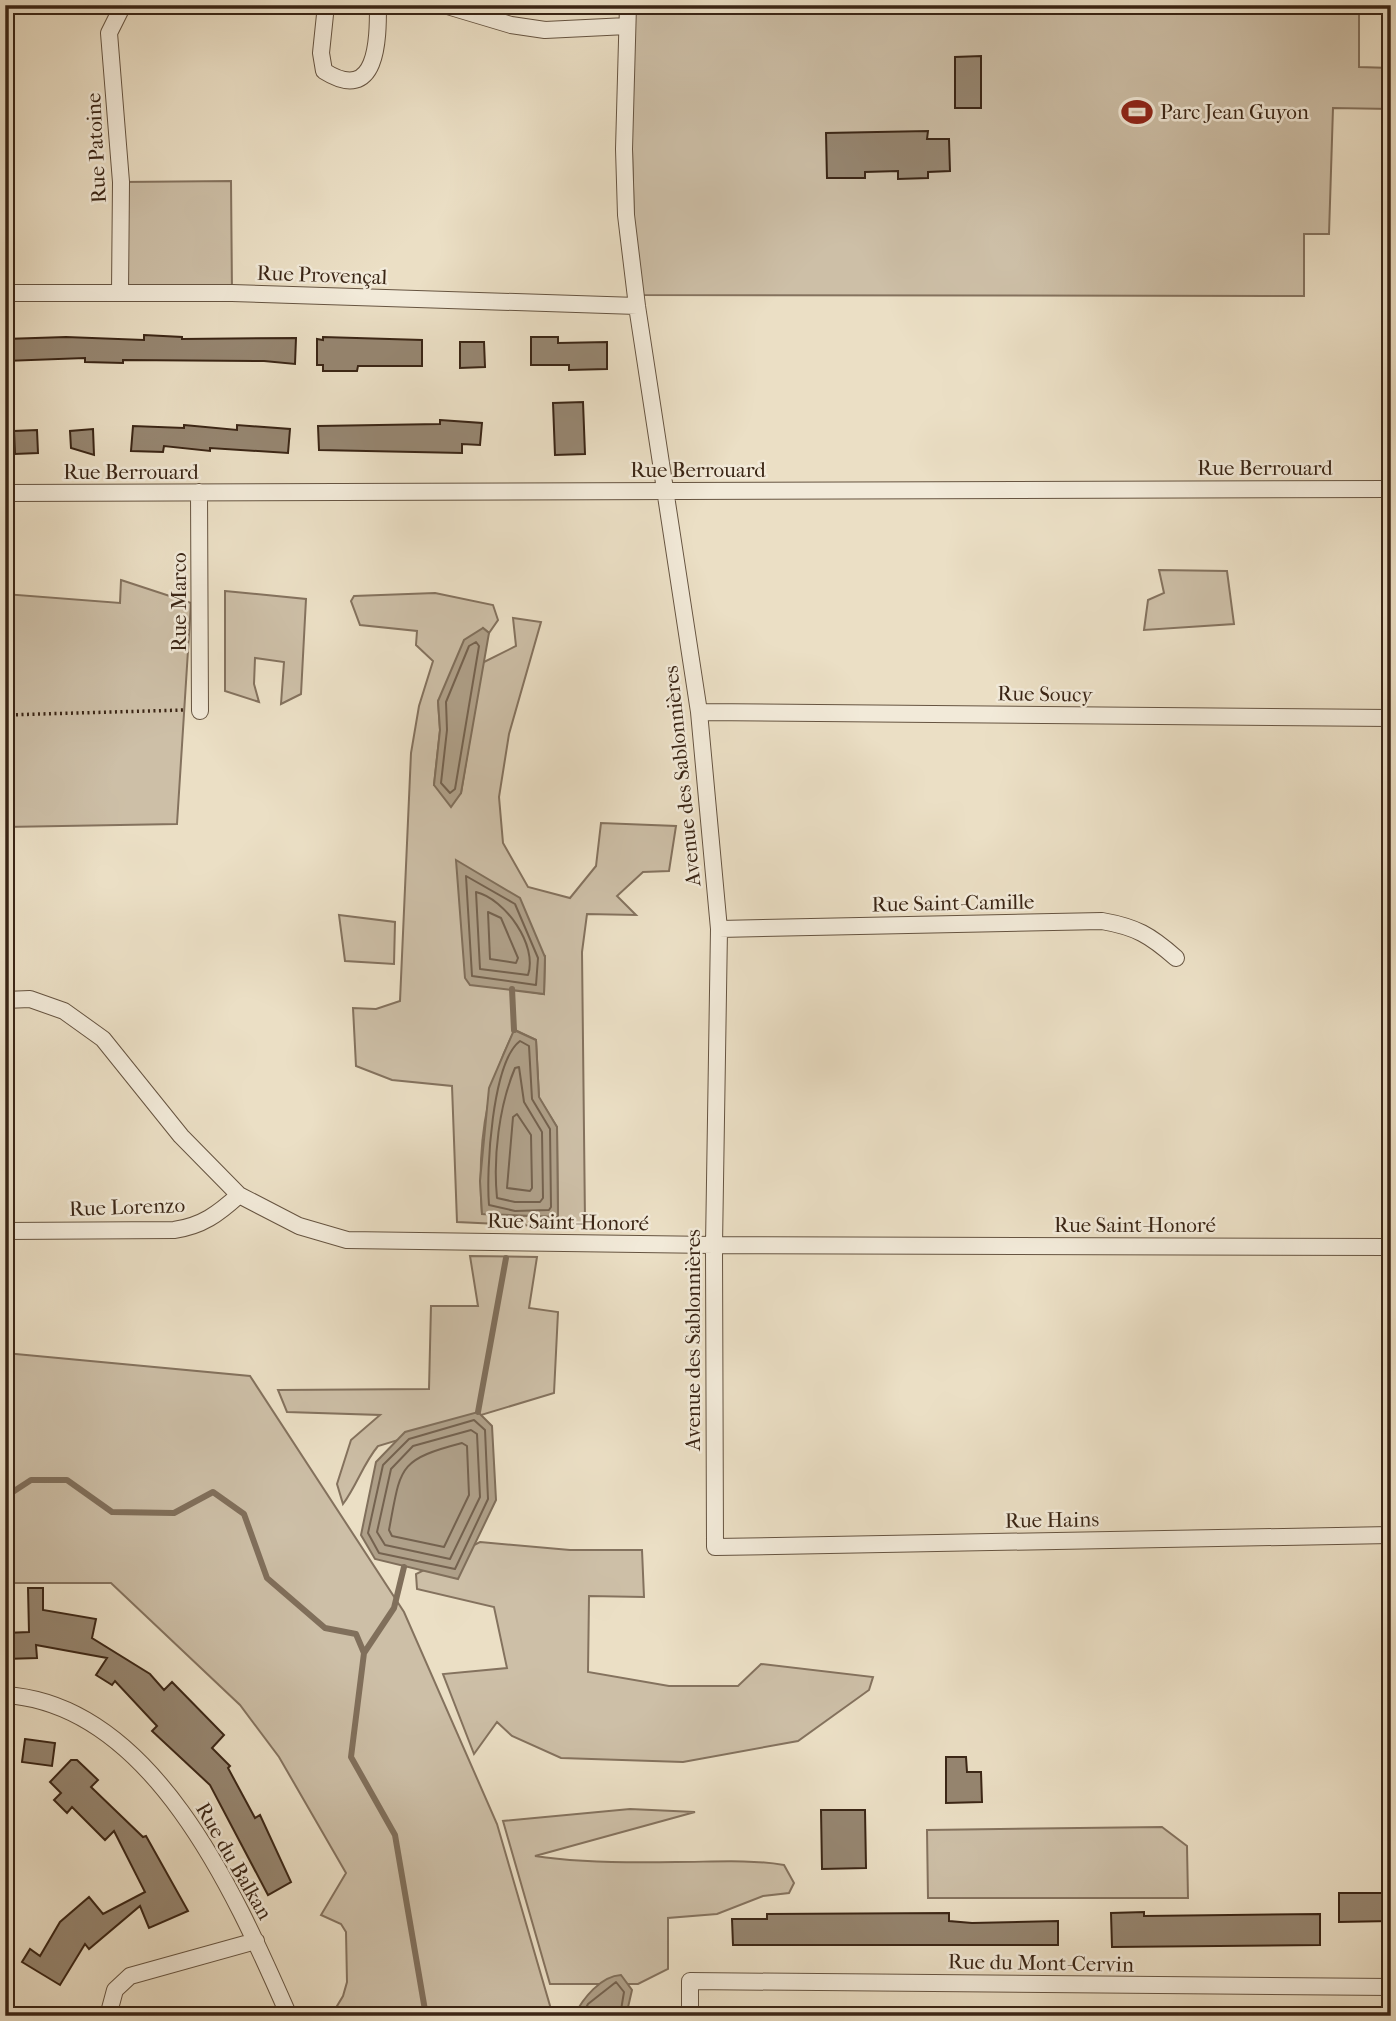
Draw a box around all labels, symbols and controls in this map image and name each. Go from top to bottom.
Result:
street label: Rue Patoine [81,92,111,204]
sports icon: Parc Jean Guyon [1120,95,1154,129]
place label: Parc Jean Guyon [1160,100,1309,124]
street label: Rue Provençal [256,261,388,289]
street label: Rue Berrouard [1197,456,1333,480]
street label: Rue Berrouard [630,458,766,482]
street label: Rue Berrouard [63,460,199,484]
street label: Rue Marco [167,552,191,652]
street label: Avenue des Sablonnières [658,664,706,888]
street label: Rue Soucy [997,681,1094,707]
street label: Rue Saint-Camille [871,890,1035,916]
street label: Rue Lorenzo [69,1193,185,1221]
street label: Rue Saint-Honoré [487,1209,649,1235]
street label: Rue Saint-Honoré [1054,1213,1216,1237]
street label: Avenue des Sablonnières [681,1229,705,1452]
street label: Rue Hains [1005,1507,1099,1533]
street label: Rue du Balkan [191,1798,277,1924]
street label: Rue du Mont-Cervin [948,1949,1134,1977]

